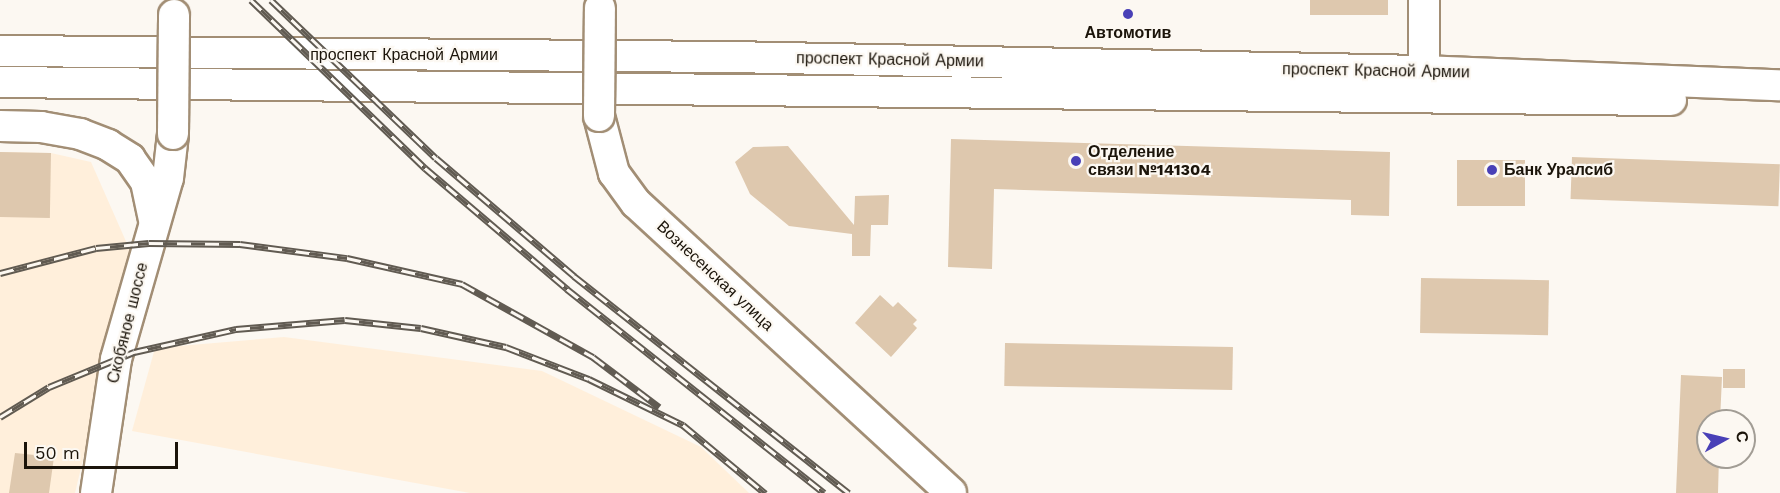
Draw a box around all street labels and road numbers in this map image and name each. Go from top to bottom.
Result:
street label: проспект Красной Армии [310,45,498,65]
street label: проспект Красной Армии [796,49,984,71]
street label: проспект Красной Армии [1282,60,1470,82]
street label: Вознесенская улица [653,217,777,335]
street label: Скобяное шоссе [104,261,152,385]

